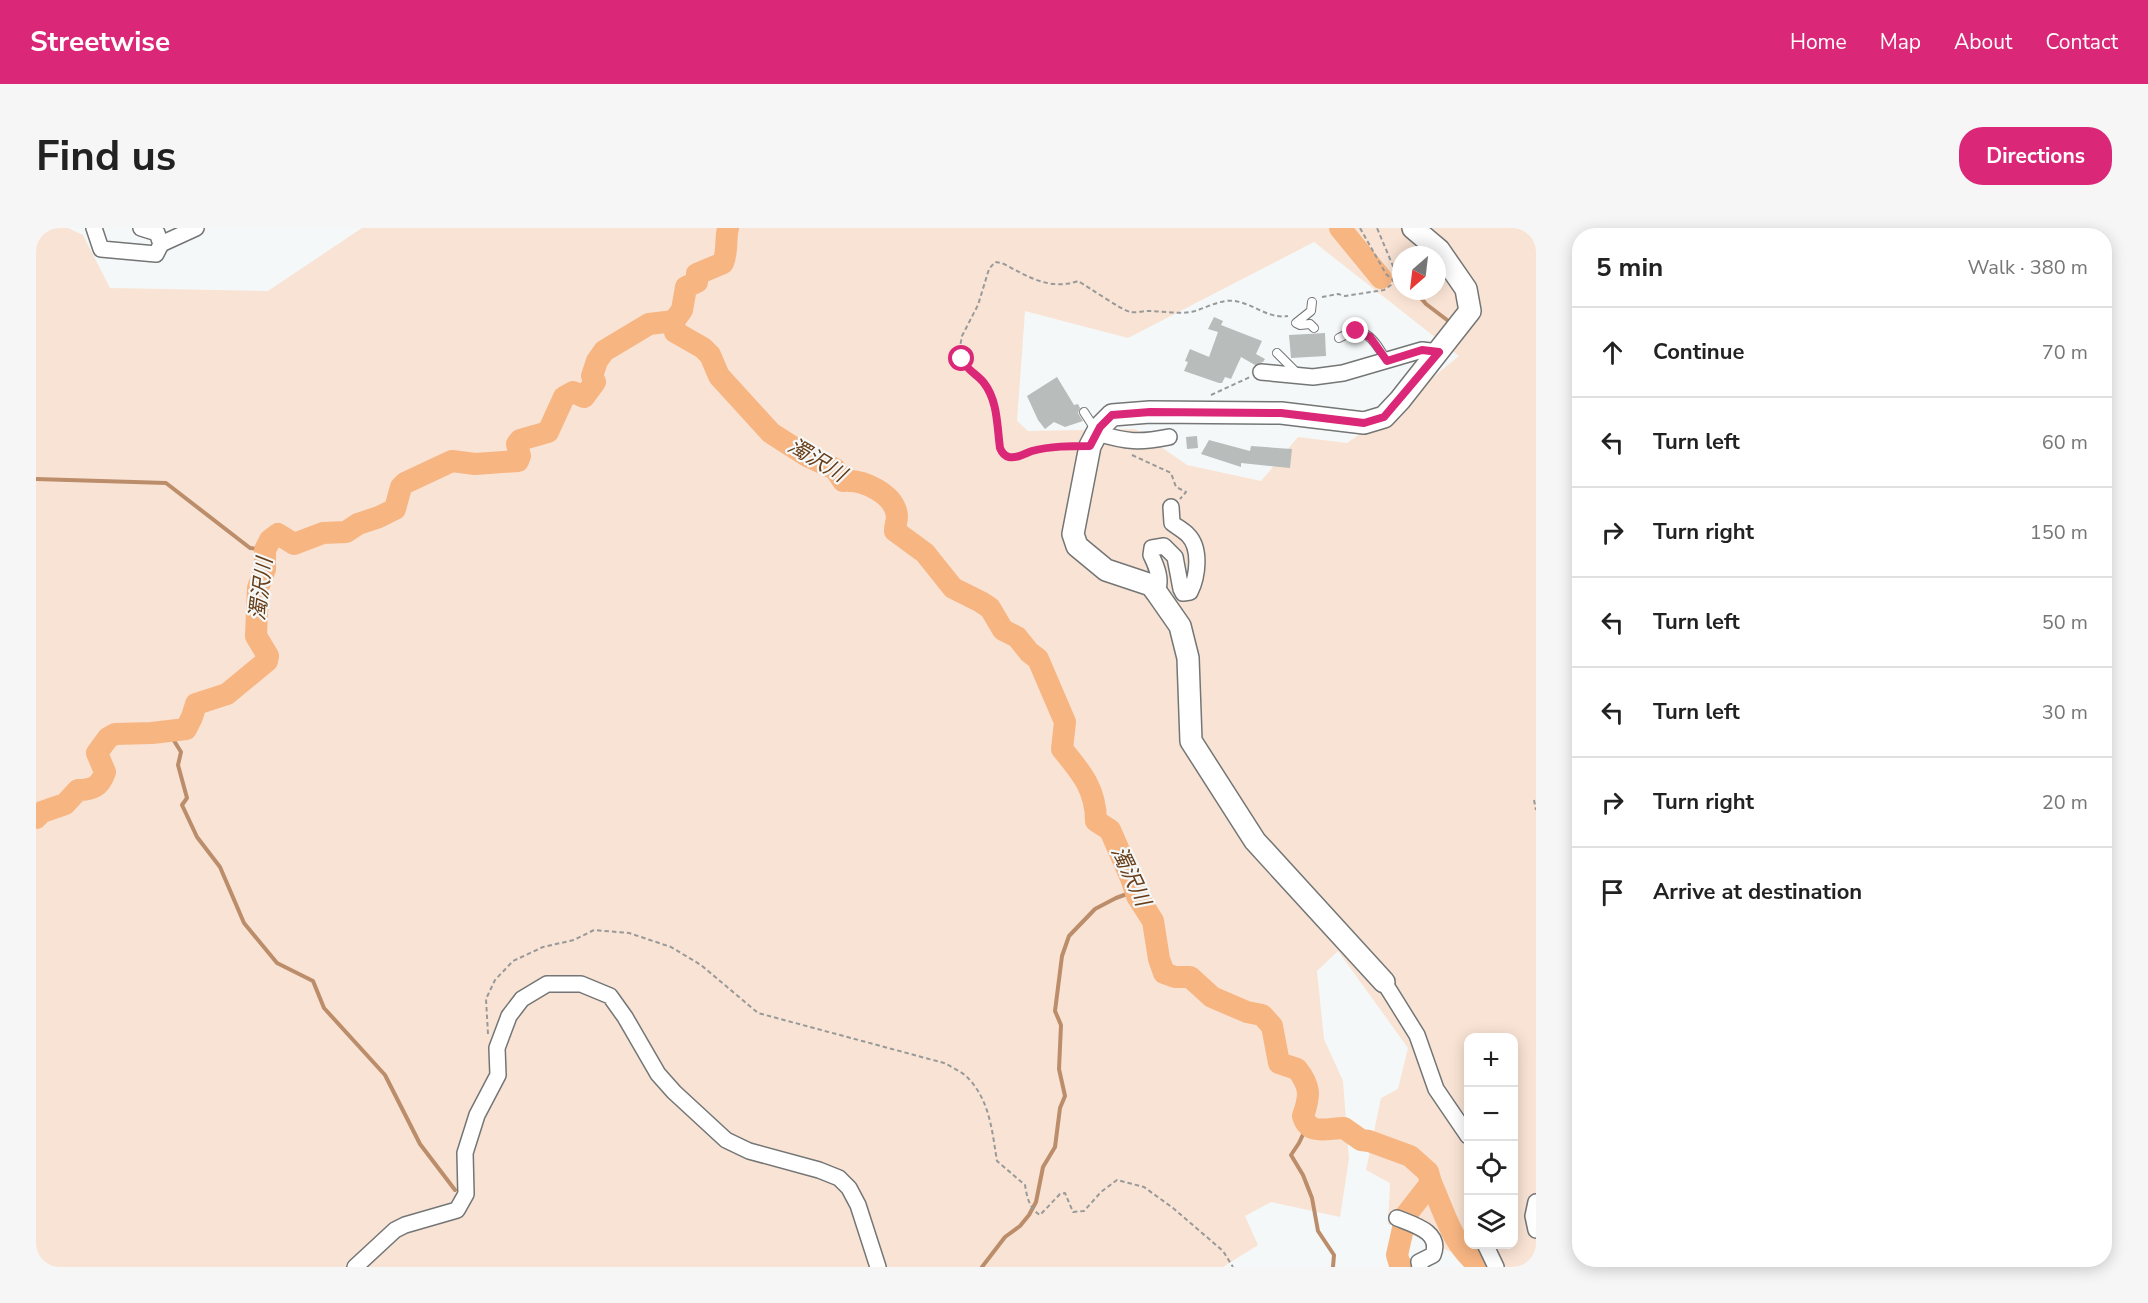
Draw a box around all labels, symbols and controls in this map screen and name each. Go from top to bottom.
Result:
text: Streetwise [30,23,170,61]
text: Home [1790,28,1847,56]
text: Map [1880,28,1921,56]
text: About [1954,28,2012,56]
text: Contact [2045,28,2118,56]
button: Directions [1959,127,2112,185]
text: Find us [36,128,176,185]
north arrow [1392,246,1446,300]
text: 5 min [1596,250,1663,285]
text: Walk · 380 m [1968,254,2088,281]
route end [1342,317,1368,343]
icon: ahead [1596,336,1629,369]
text: Continue [1653,337,1744,367]
text: 70 m [2042,339,2088,366]
route start [948,345,974,371]
icon: left [1596,426,1629,459]
text: Turn left [1653,427,1740,457]
text: 60 m [2042,429,2088,456]
water label: 濁沢川 [783,432,853,489]
icon: right [1596,516,1629,549]
text: Turn right [1653,517,1754,547]
text: 150 m [2030,519,2088,546]
water label: 濁沢川 [243,554,279,622]
icon: left [1596,606,1629,639]
text: Turn left [1653,607,1740,637]
text: 50 m [2042,609,2088,636]
icon: left [1596,696,1629,729]
text: Turn left [1653,697,1740,727]
text: 30 m [2042,699,2088,726]
icon: right [1596,786,1629,819]
text: Turn right [1653,787,1754,817]
text: 20 m [2042,789,2088,816]
water label: 濁沢川 [1105,842,1158,912]
icon: arrive [1596,876,1629,909]
text: Arrive at destination [1653,877,1862,907]
map controls [1464,1033,1518,1249]
button: + [1464,1033,1518,1087]
button: − [1464,1087,1518,1141]
button: locate [1464,1141,1518,1195]
button: layers [1464,1195,1518,1249]

